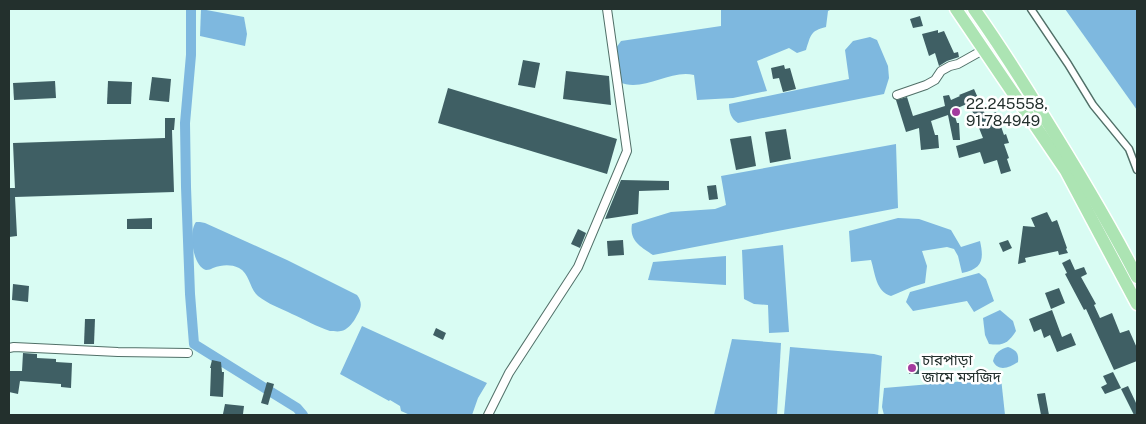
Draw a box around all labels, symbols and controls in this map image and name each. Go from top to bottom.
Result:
place label: 22.245558, 91.784949 [966,95,1048,129]
marker: 22.245558, 91.784949 [950,106,962,118]
place label: চারপাড়া জামে মসজিদ [921,351,1002,385]
marker: চারপাড়া জামে মসজিদ [906,362,918,374]

